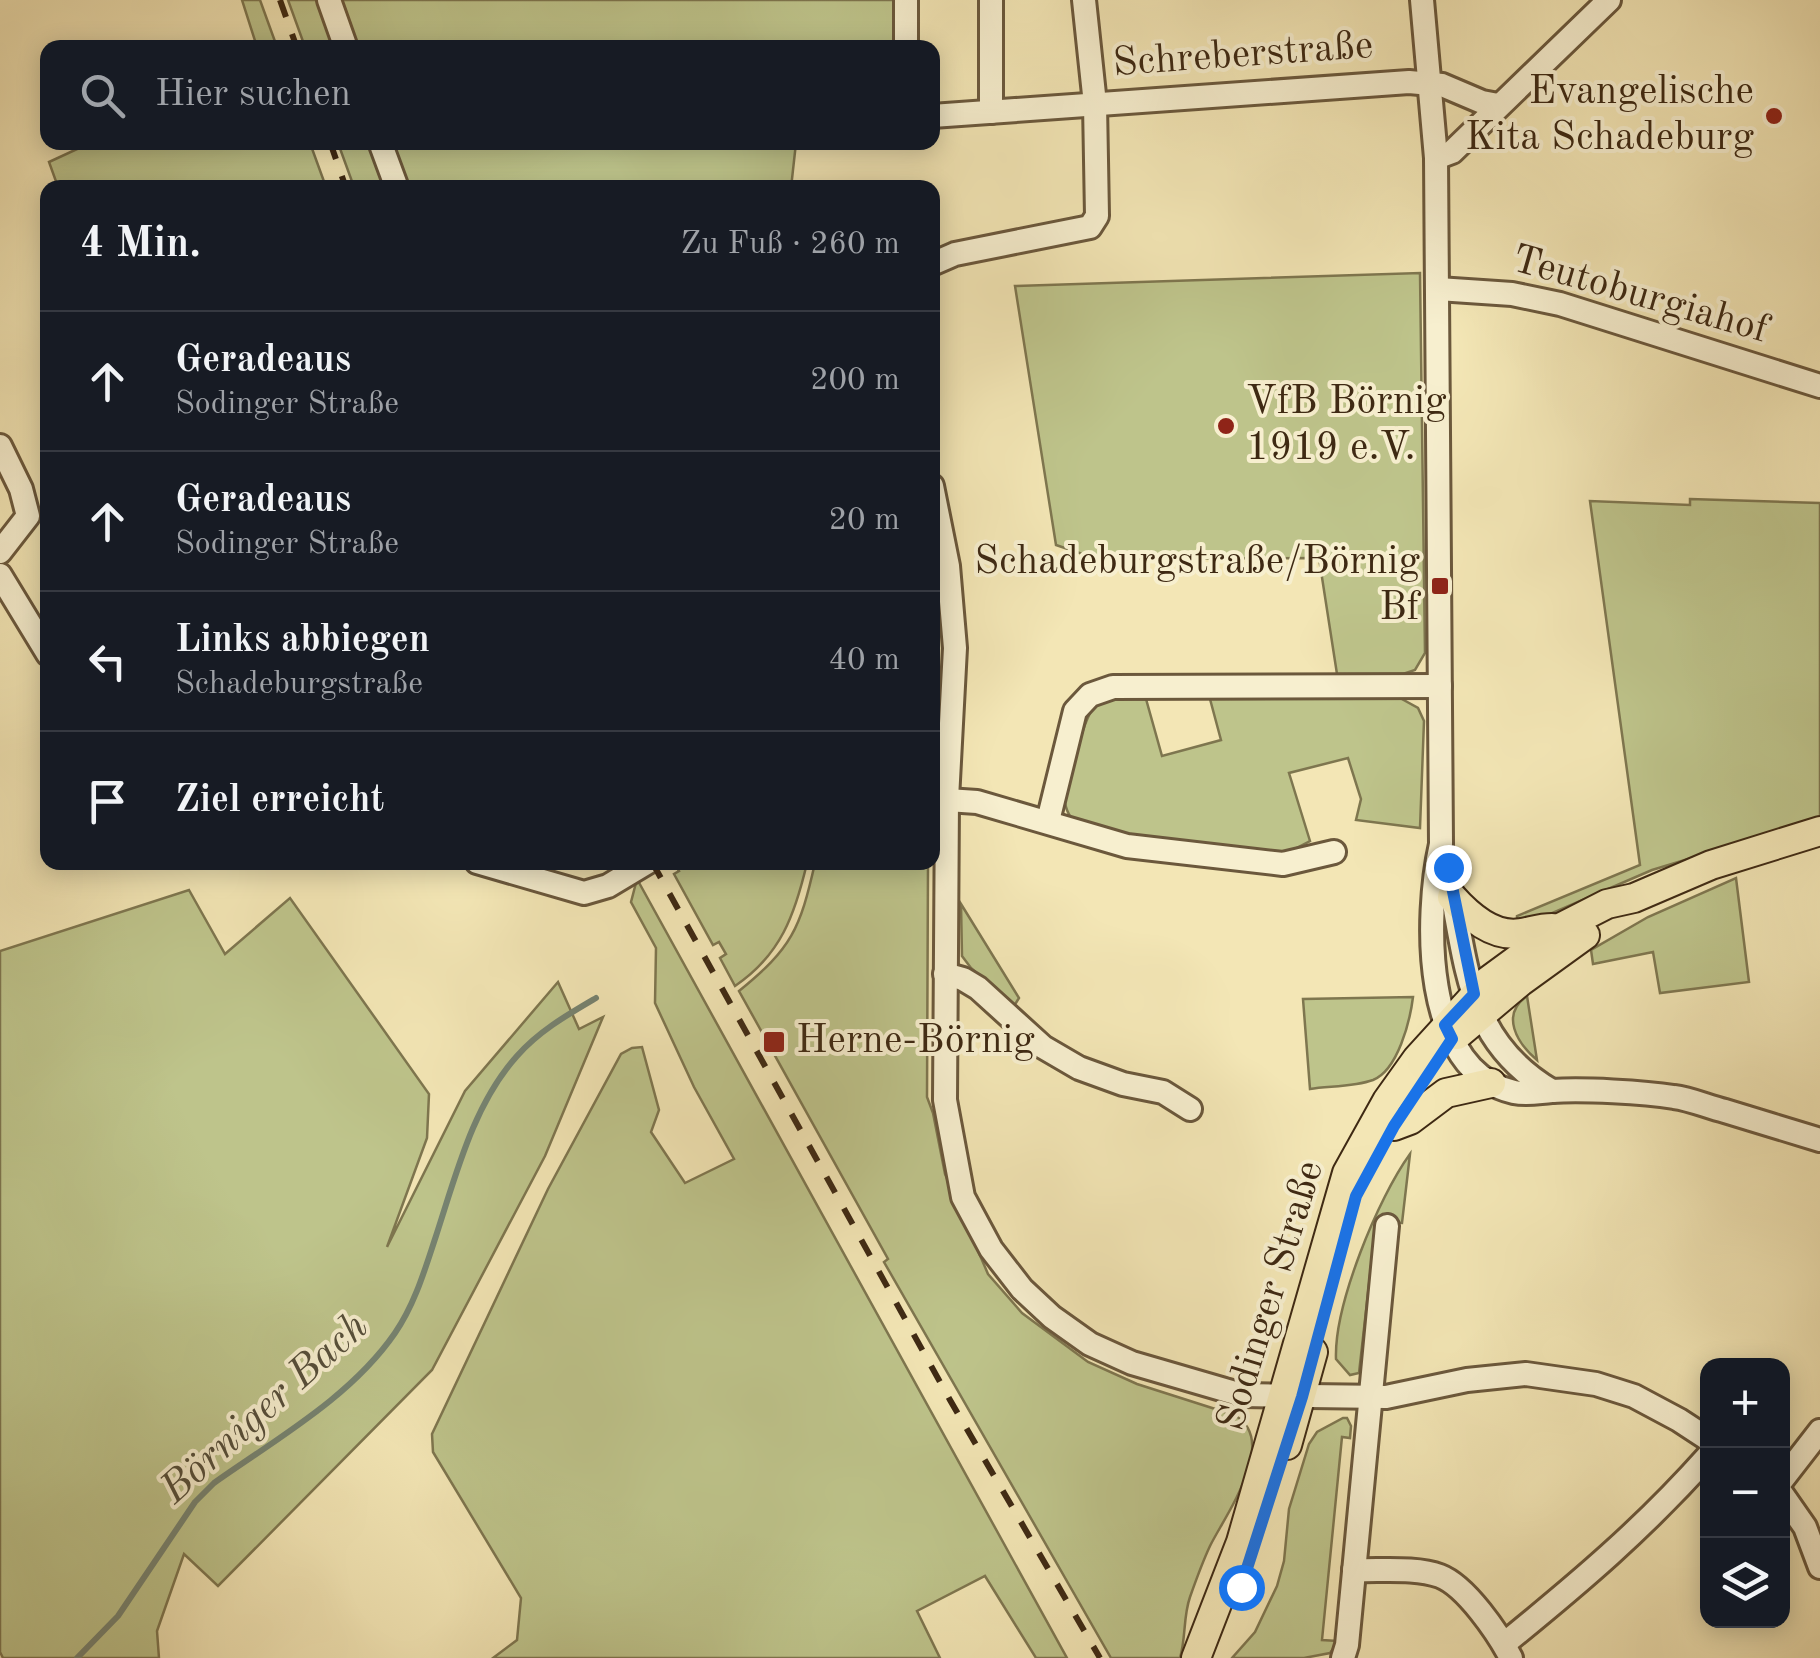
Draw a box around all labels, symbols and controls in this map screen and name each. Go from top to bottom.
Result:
street label: Schreberstraße [1111,27,1375,85]
search box [40,40,940,150]
icon: search [75,68,130,123]
place label: Evangelische Kita Schadeburg [1465,73,1754,159]
text: Hier suchen [155,76,351,114]
marker: Evangelische Kita Schadeburg [1763,105,1785,127]
text: 4 Min. [80,224,201,266]
text: Zu Fuß · 260 m [681,229,900,261]
street label: Teutoburgiahof [1507,240,1774,352]
text: Geradeaus [175,342,351,380]
icon: ahead [80,354,135,409]
text: 200 m [810,365,900,397]
place label: VfB Börnig 1919 e.V. [1246,383,1447,469]
text: Sodinger Straße [175,389,399,421]
marker: VfB Börnig 1919 e.V. [1215,415,1237,437]
text: Geradeaus [175,482,351,520]
icon: ahead [80,494,135,549]
text: 20 m [829,505,900,537]
text: Sodinger Straße [175,529,399,561]
place label: Schadeburgstraße/Börnig Bf [974,543,1422,629]
marker: Schadeburgstraße/Börnig Bf [1429,575,1451,597]
text: Links abbiegen [175,622,430,660]
icon: left [80,634,135,689]
text: 40 m [829,645,900,677]
text: Schadeburgstraße [175,669,423,701]
icon: arrive [80,774,135,829]
text: Ziel erreicht [175,782,384,820]
route end [1426,845,1472,891]
place label: Herne-Börnig [796,1022,1035,1062]
marker: Herne-Börnig [761,1029,787,1055]
street label: Sodinger Straße [1212,1156,1332,1436]
water label: Börniger Bach [153,1306,377,1513]
map controls [1700,1358,1790,1628]
button: + [1700,1358,1790,1448]
button: − [1700,1448,1790,1538]
button: layers [1700,1538,1790,1628]
route start [1219,1565,1265,1611]

